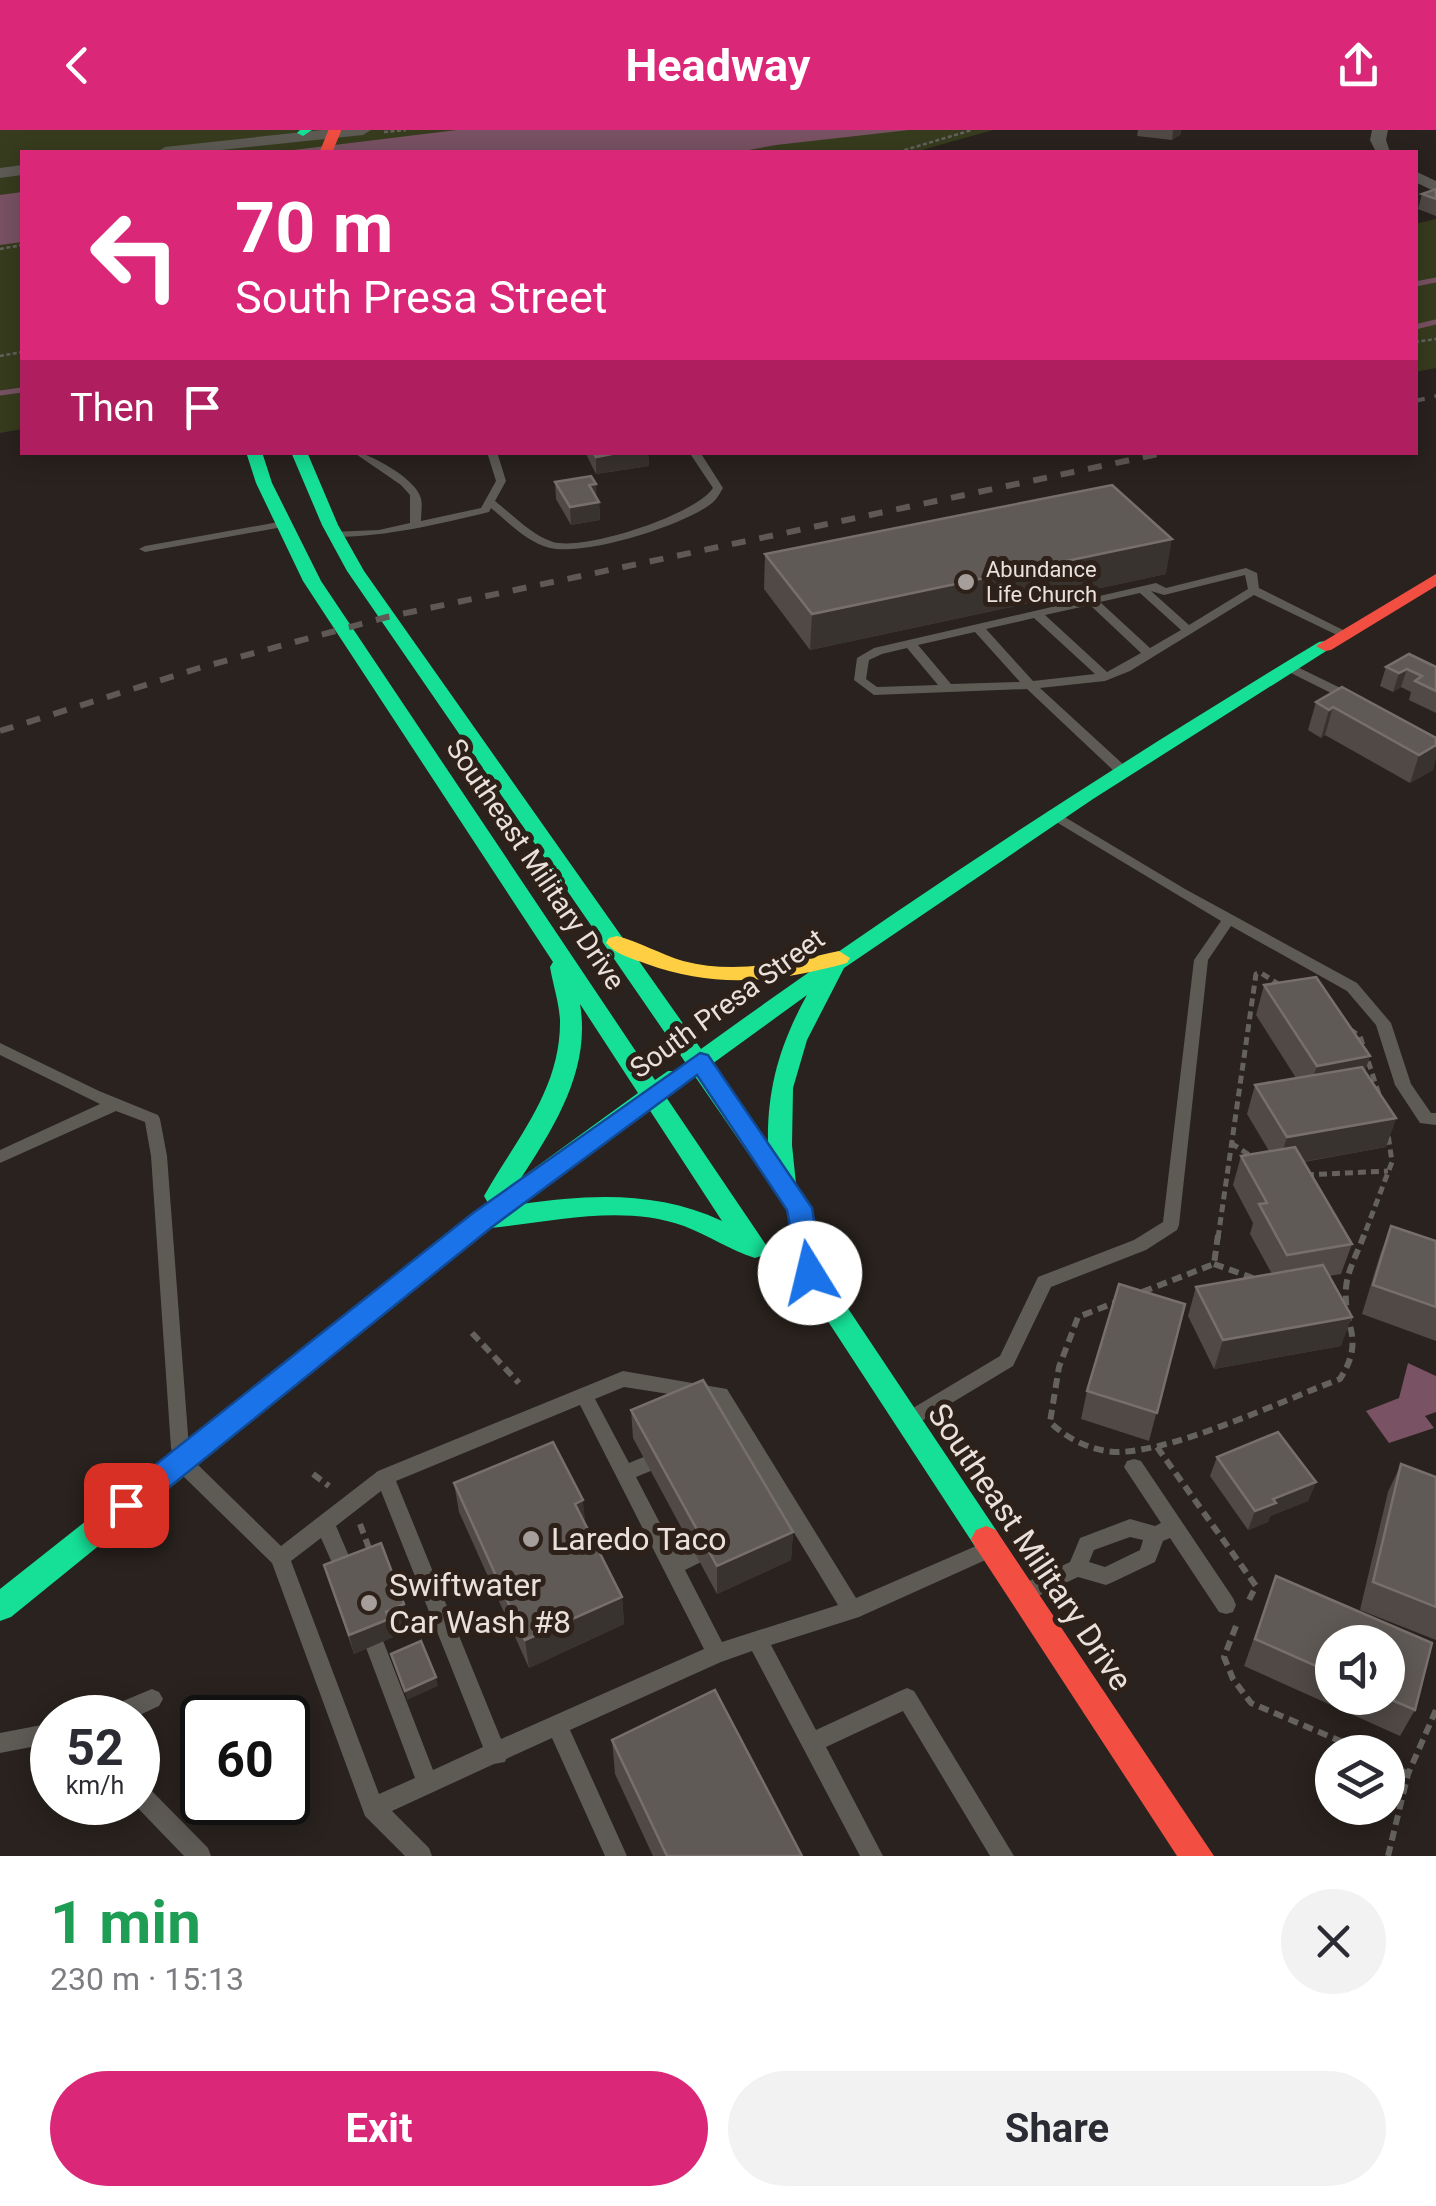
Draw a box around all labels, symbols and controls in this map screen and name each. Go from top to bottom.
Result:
icon: back [50,38,105,93]
icon: share [1331,38,1386,93]
text: Headway [626,39,810,92]
text: 70 m [235,187,393,269]
icon: left [70,190,200,320]
text: South Presa Street [235,271,608,324]
icon: arrive [175,380,230,435]
text: Then [70,386,155,430]
place label: Abundance Life Church [986,557,1097,607]
marker: Abundance Life Church [955,571,977,593]
street label: Southeast Military Drive [439,733,632,996]
street label: South Presa Street [624,922,831,1085]
position arrow [758,1221,862,1325]
street label: Southeast Military Drive [920,1396,1140,1698]
pin [84,1463,169,1548]
icon: arrive [99,1478,154,1533]
place label: Laredo Taco [551,1520,727,1558]
marker: Laredo Taco [520,1528,542,1550]
place label: Swiftwater Car Wash #8 [389,1566,571,1641]
marker: Swiftwater Car Wash #8 [358,1592,380,1614]
map controls [1315,1625,1405,1825]
button: sound [1315,1625,1405,1715]
speed limit sign: 60 [180,1695,310,1825]
text: 52 [66,1719,124,1777]
button: layers [1315,1735,1405,1825]
text: km/h [66,1771,124,1800]
text: 1 min [50,1887,201,1958]
button: close [1281,1889,1386,1994]
text: 230 m · 15:13 [50,1960,244,1998]
button: Exit [50,2071,708,2186]
button: Share [728,2071,1386,2186]

